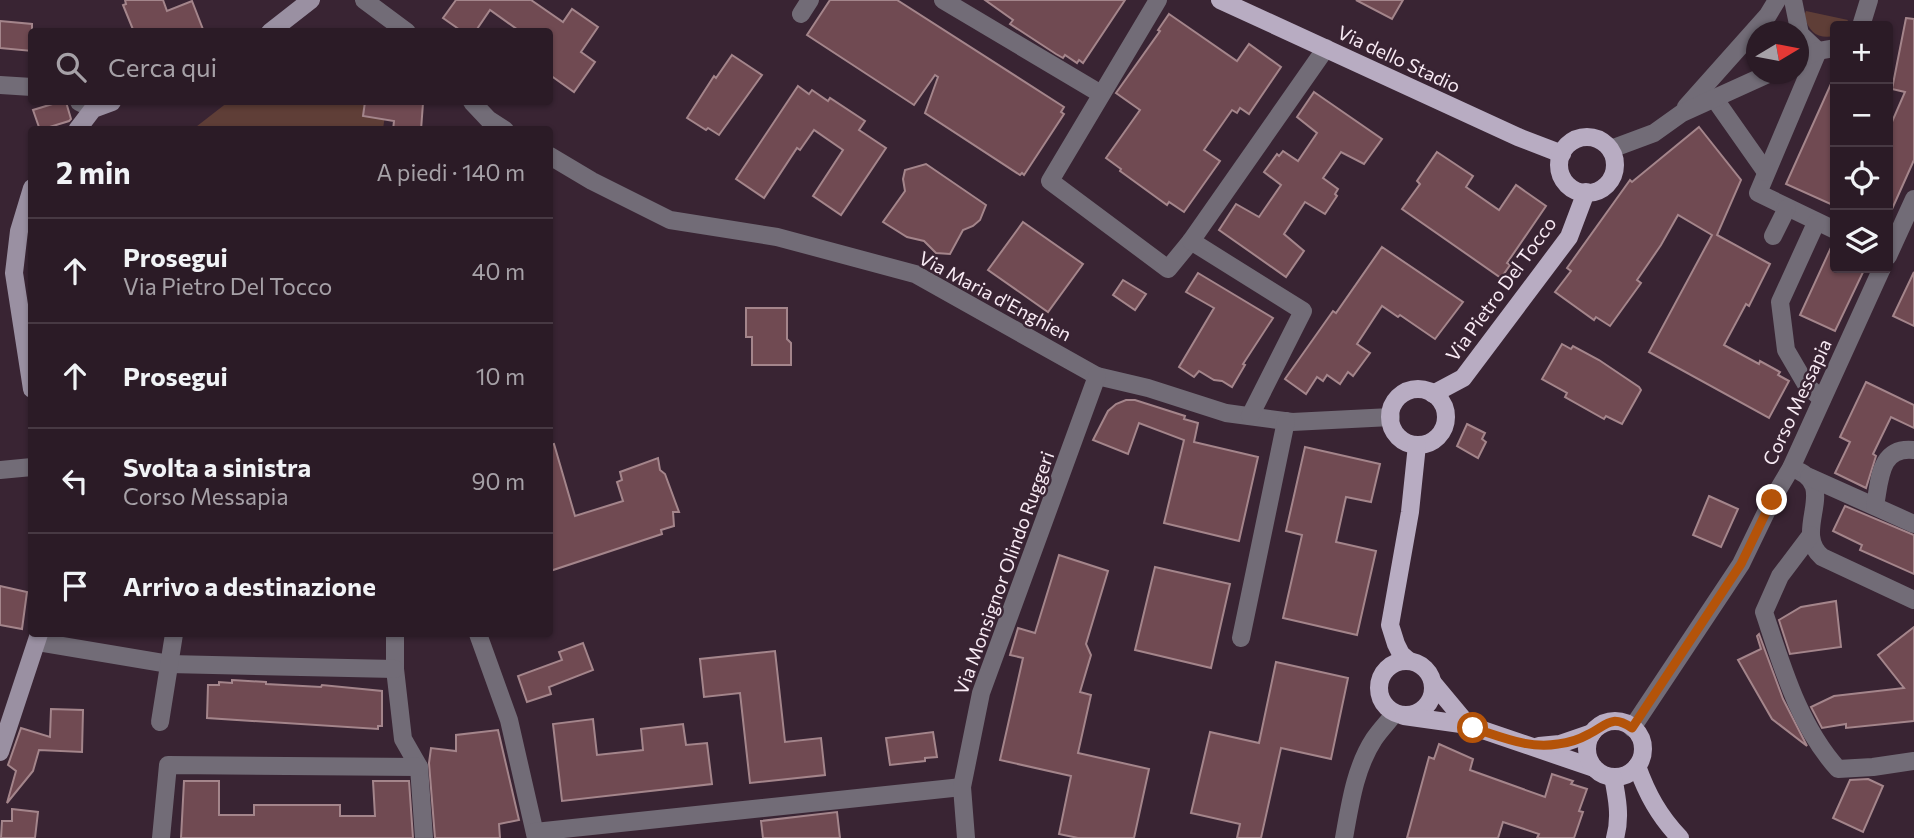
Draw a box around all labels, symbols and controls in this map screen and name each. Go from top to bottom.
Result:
street label: Via dello Stadio [1334,20,1464,97]
north arrow [1746,21,1809,84]
map controls [1830,21,1893,273]
button: + [1830,21,1893,84]
search box [28,28,553,105]
icon: search [52,48,90,86]
text: Cerca qui [108,51,217,82]
button: − [1830,84,1893,147]
button: locate [1830,147,1893,210]
text: 2 min [56,153,131,190]
text: A piedi · 140 m [377,158,525,186]
button: layers [1830,210,1893,273]
street label: Via Pietro Del Tocco [1440,212,1561,365]
text: Prosegui [123,241,228,272]
street label: Via Maria d'Enghien [915,246,1075,345]
icon: ahead [56,252,94,290]
text: 40 m [472,257,525,285]
text: Via Pietro Del Tocco [123,272,332,300]
street label: Corso Messapia [1757,335,1836,469]
icon: ahead [56,357,94,395]
text: Prosegui [123,360,228,391]
text: 10 m [476,362,525,390]
street label: Via Monsignor Olindo Ruggeri [949,448,1058,698]
text: Svolta a sinistra [123,451,311,482]
icon: left [56,462,94,500]
text: 90 m [472,467,525,495]
text: Corso Messapia [123,482,288,510]
route end [1756,484,1787,515]
icon: arrive [56,567,94,605]
text: Arrivo a destinazione [123,570,376,601]
route start [1457,712,1488,743]

